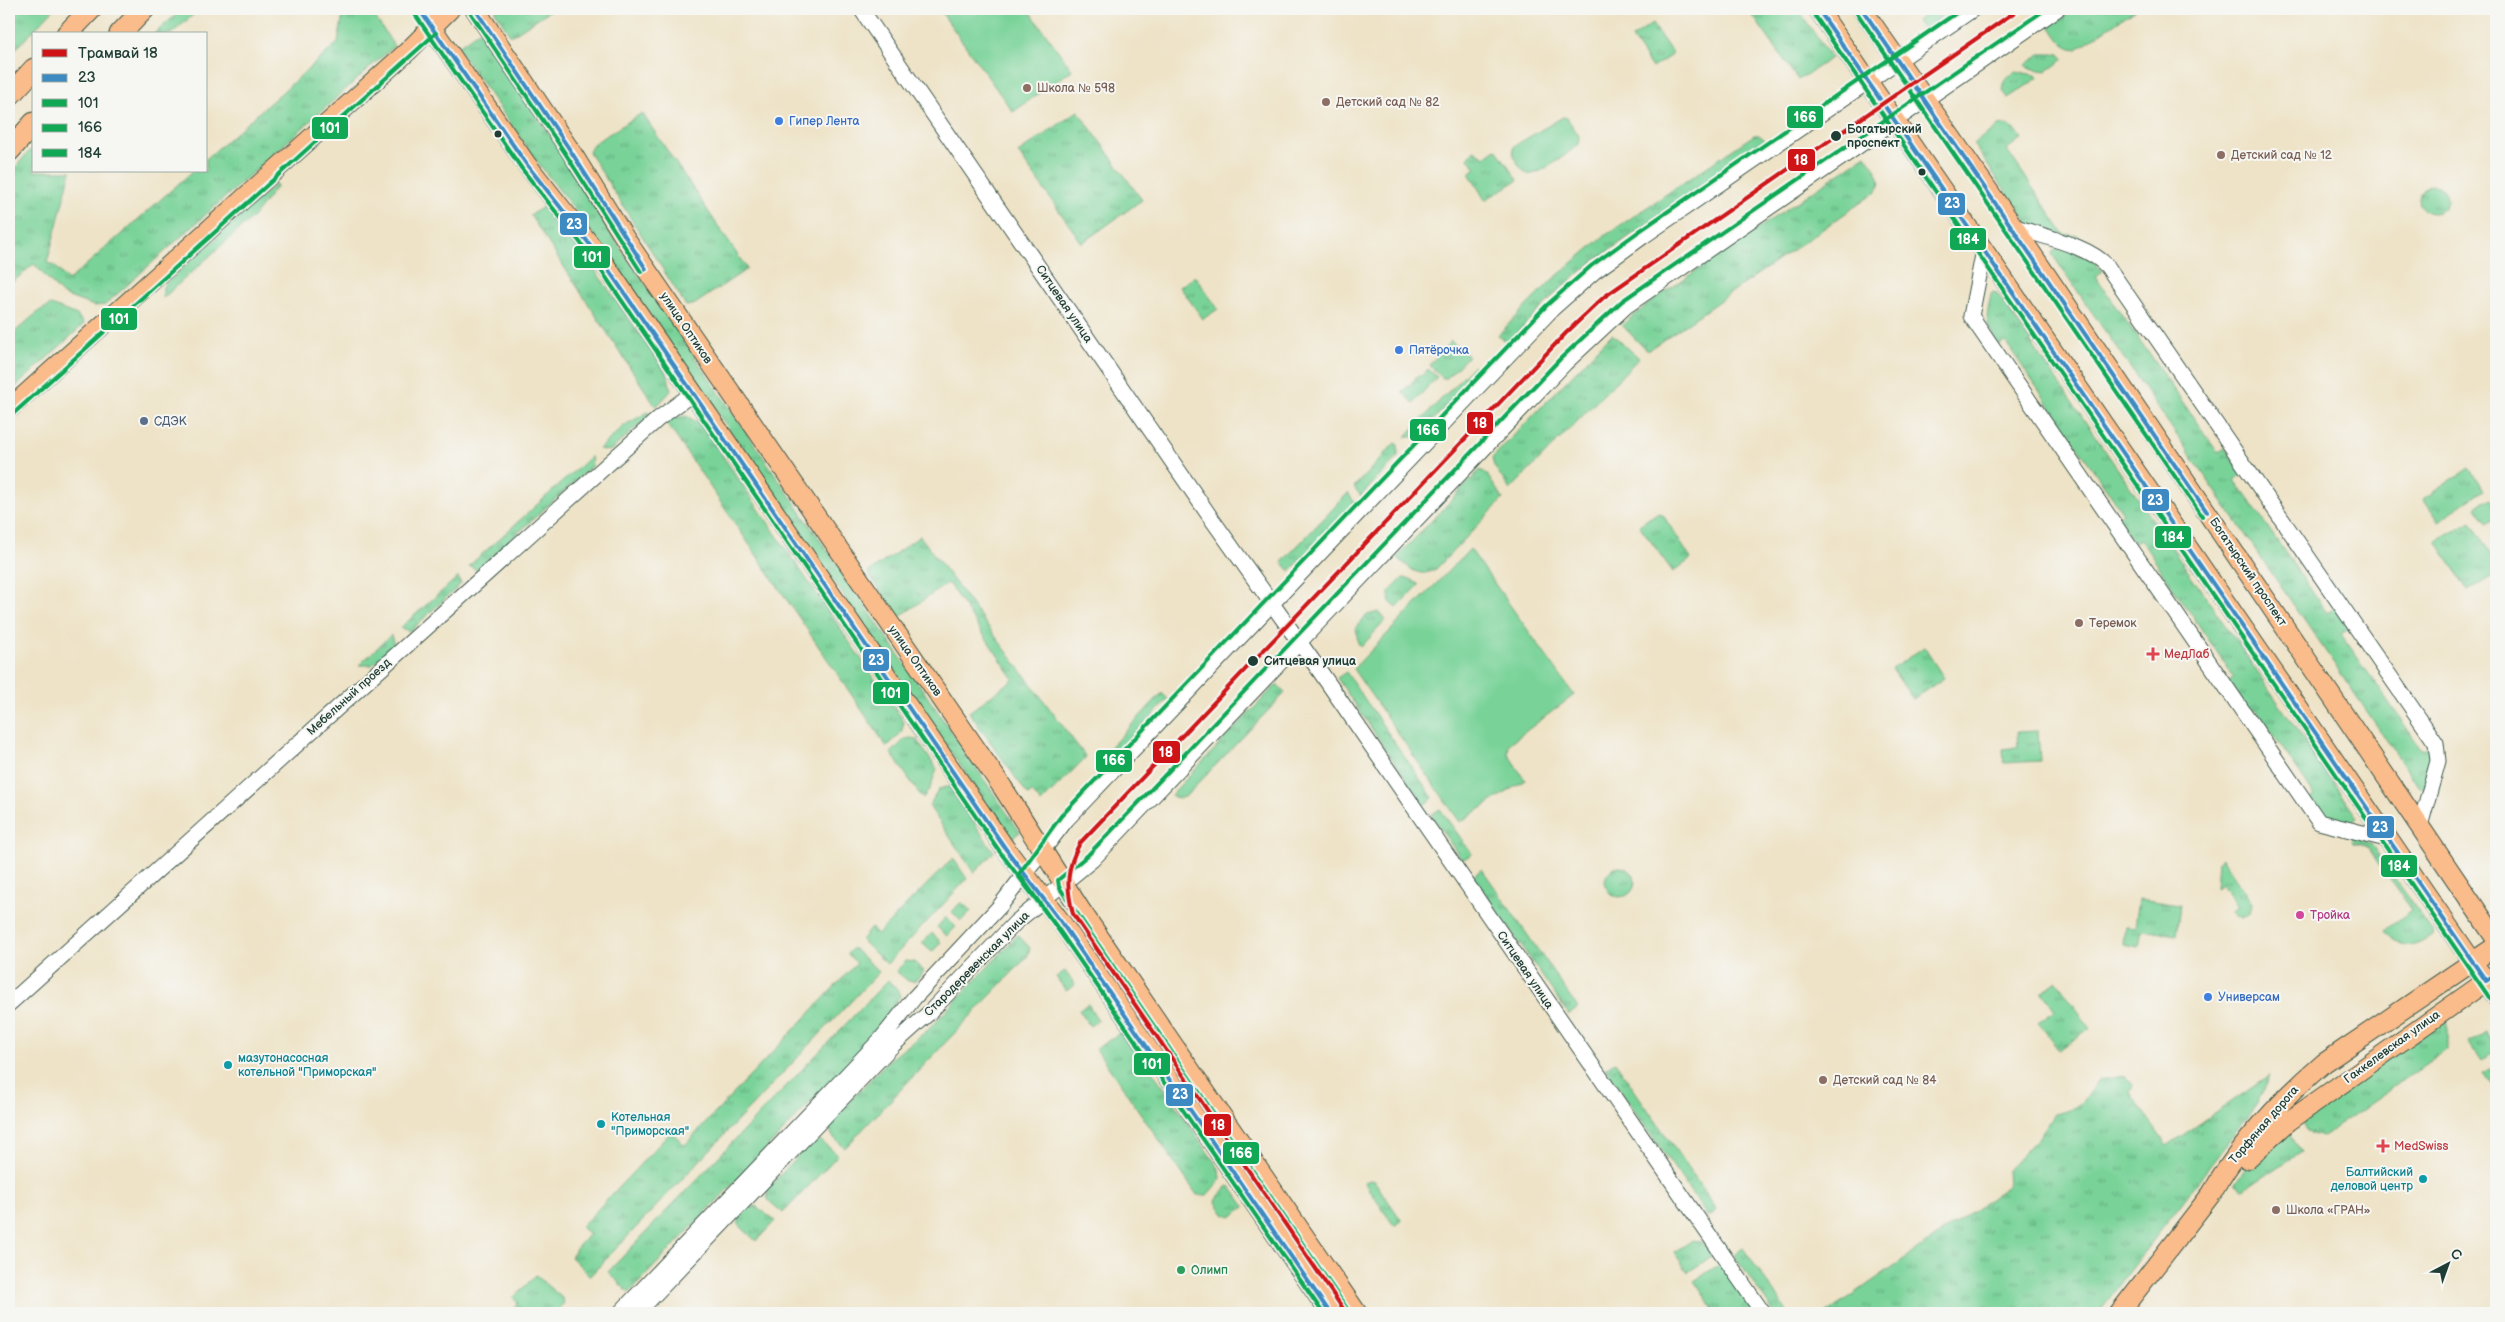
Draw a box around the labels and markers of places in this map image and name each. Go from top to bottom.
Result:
place label: Школа № 598 [1037,81,1115,96]
marker: Школа № 598 [1021,82,1033,94]
place label: Детский сад № 82 [1336,95,1439,110]
marker: Детский сад № 82 [1320,96,1332,108]
place label: Гипер Лента [789,114,860,129]
marker: Гипер Лента [773,115,785,127]
place label: Богатырский проспект [1847,122,1922,151]
unlabelled marker [493,129,503,139]
marker: Богатырский проспект [1829,129,1843,143]
place label: Детский сад № 12 [2231,148,2332,163]
marker: Детский сад № 12 [2215,149,2227,161]
unlabelled marker [1917,167,1927,177]
place label: Пятёрочка [1409,343,1469,358]
marker: Пятёрочка [1393,344,1405,356]
place label: СДЭК [154,414,187,429]
marker: СДЭК [138,415,150,427]
place label: Теремок [2089,616,2137,631]
marker: Теремок [2073,617,2085,629]
marker: МедЛаб [2146,647,2160,661]
place label: МедЛаб [2164,647,2210,662]
marker: Ситцевая улица [1246,654,1260,668]
place label: Ситцевая улица [1264,654,1357,669]
place label: Тройка [2310,908,2350,923]
marker: Тройка [2294,909,2306,921]
place label: Универсам [2218,990,2280,1005]
marker: Универсам [2202,991,2214,1003]
place label: мазутонасосная котельной "Приморская" [238,1051,377,1080]
marker: мазутонасосная котельной "Приморская" [222,1059,234,1071]
place label: Детский сад № 84 [1833,1073,1937,1088]
marker: Детский сад № 84 [1817,1074,1829,1086]
place label: Котельная "Приморская" [611,1110,689,1139]
marker: Котельная "Приморская" [595,1118,607,1130]
marker: MedSwiss [2376,1139,2390,1153]
place label: MedSwiss [2394,1139,2448,1154]
place label: Балтийский деловой центр [2330,1165,2413,1194]
marker: Балтийский деловой центр [2417,1173,2429,1185]
place label: Школа «ГРАН» [2286,1203,2371,1218]
marker: Школа «ГРАН» [2270,1204,2282,1216]
place label: Олимп [1191,1263,1228,1278]
marker: Олимп [1175,1264,1187,1276]

